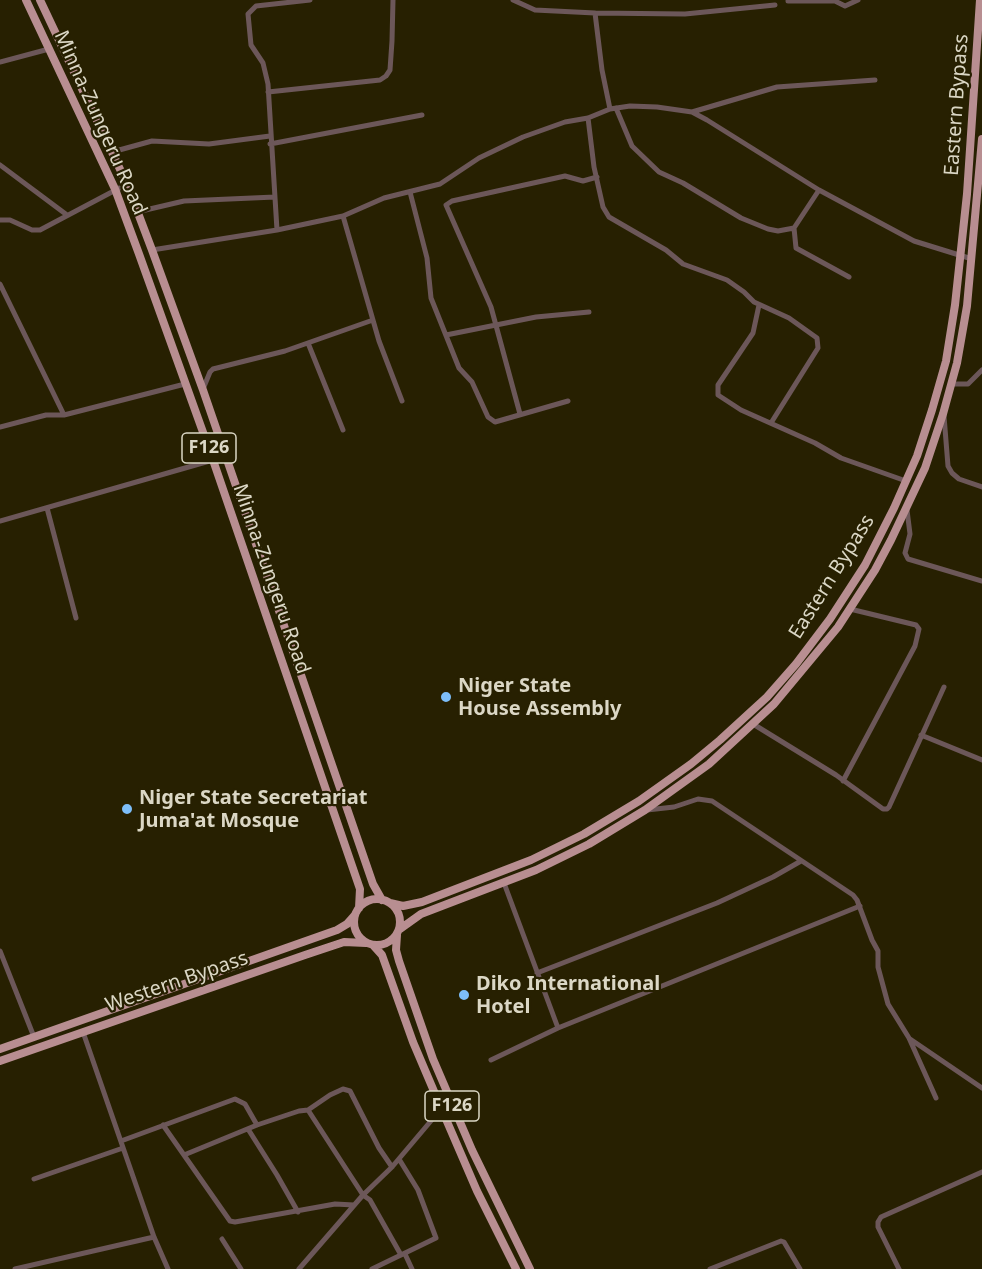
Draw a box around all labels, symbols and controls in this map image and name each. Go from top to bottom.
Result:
street label: Minna-Zungeru Road [49,27,151,219]
street label: Eastern Bypass [940,33,974,177]
road number: F126 [182,433,236,463]
street label: Minna-Zungeru Road [227,481,315,677]
street label: Eastern Bypass [784,510,880,644]
place label: Niger State House Assembly [458,674,621,721]
marker: Niger State House Assembly [439,690,453,704]
place label: Niger State Secretariat Juma'at Mosque [139,786,367,833]
marker: Niger State Secretariat Juma'at Mosque [120,802,134,816]
street label: Western Bypass [103,946,251,1018]
place label: Diko International Hotel [476,972,660,1019]
marker: Diko International Hotel [457,988,471,1002]
road number: F126 [425,1091,479,1121]

